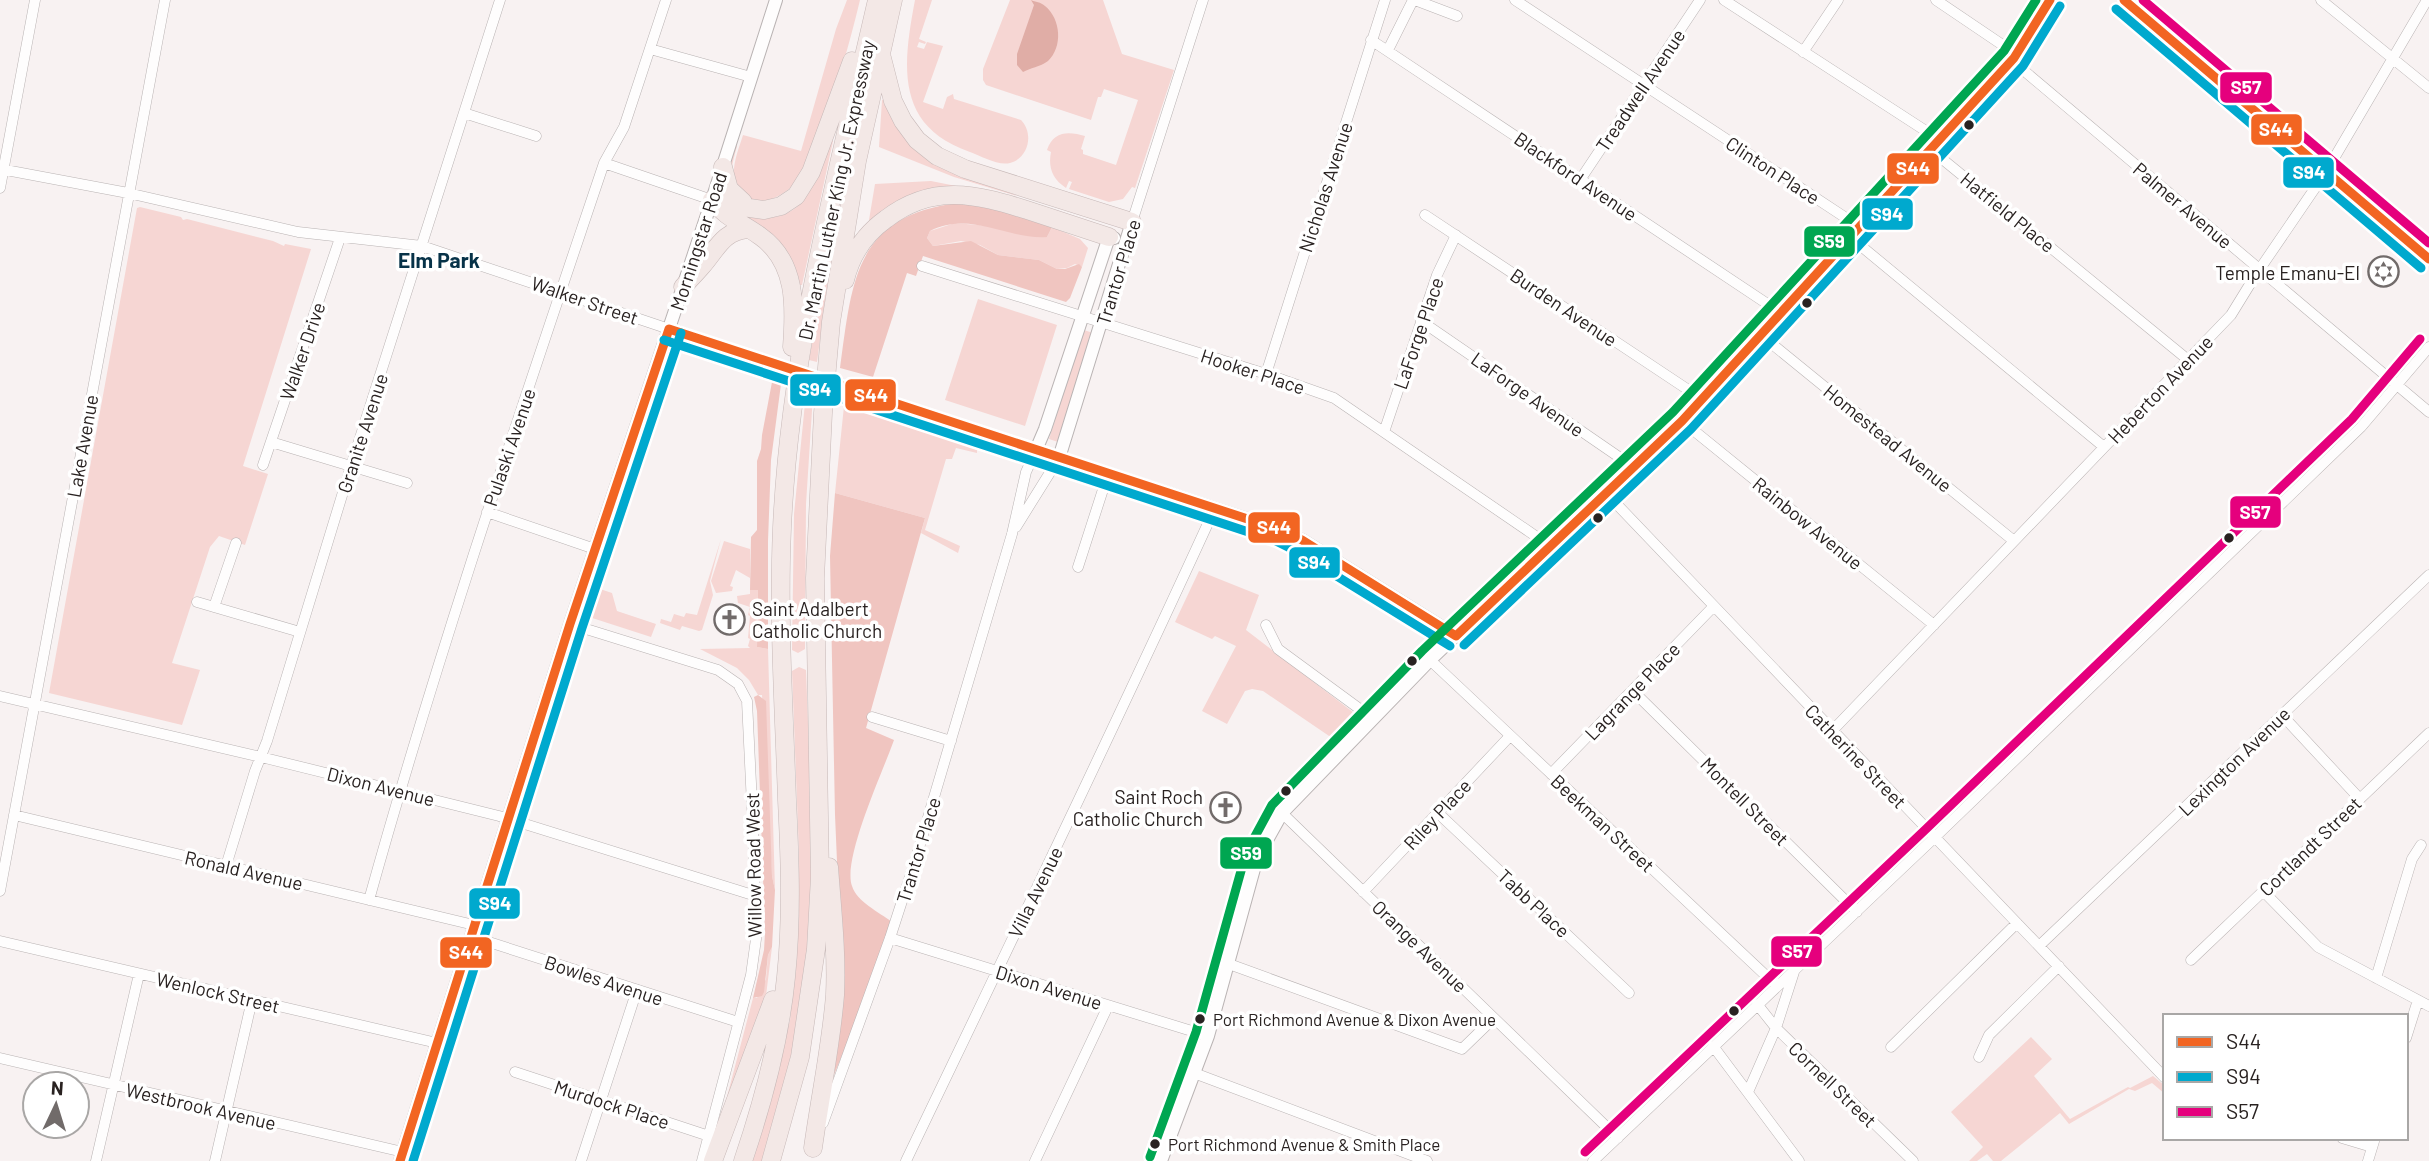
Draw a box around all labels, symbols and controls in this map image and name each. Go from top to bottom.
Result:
street label: Treadwell Avenue [1590,24,1690,156]
street label: Dr. Martin Luther King Jr. Expressway [793,38,879,342]
line badge: S57 [2219,71,2273,104]
text: S57 [2231,75,2262,98]
line badge: S44 [2250,113,2303,146]
text: S44 [2259,117,2293,140]
unlabelled marker [1962,118,1976,132]
street label: Nicholas Avenue [1293,119,1357,255]
street label: Blackford Avenue [1510,126,1642,226]
street label: Clinton Place [1722,131,1824,209]
line badge: S44 [1886,152,1940,185]
text: S44 [1896,156,1930,179]
line badge: S94 [2282,156,2335,189]
street label: Palmer Avenue [2129,157,2237,253]
text: S94 [2293,160,2325,183]
street label: Hatfield Place [1956,167,2060,257]
street label: Morningstar Road [665,169,731,313]
line badge: S94 [1861,197,1914,231]
text: S94 [1871,202,1903,225]
street label: Trantor Place [1091,216,1145,328]
line badge: S59 [1803,225,1856,258]
text: S59 [1813,229,1845,252]
district label: Elm Park [398,247,480,272]
synagogue icon: Temple Emanu-El [2366,255,2400,289]
place label: Temple Emanu-El [2215,261,2360,284]
street label: Burden Avenue [1506,263,1622,351]
street label: Walker Street [528,271,642,329]
street label: LaForge Place [1388,274,1448,392]
unlabelled marker [1800,296,1814,310]
street label: Walker Drive [274,299,330,403]
street label: Heberton Avenue [2103,330,2217,448]
street label: Hooker Place [1198,343,1308,399]
street label: LaForge Avenue [1467,347,1589,441]
street label: Granite Avenue [332,370,392,496]
line badge: S94 [789,373,842,407]
text: S94 [799,377,831,400]
line badge: S44 [844,378,897,412]
street label: Homestead Avenue [1819,379,1957,497]
text: S44 [854,383,888,406]
street label: Pulaski Avenue [478,385,540,509]
street label: Lake Avenue [62,393,102,499]
street label: Rainbow Avenue [1748,472,1868,574]
line badge: S57 [2229,495,2282,529]
text: S57 [2240,500,2271,523]
line badge: S44 [1247,511,1301,544]
unlabelled marker [1591,511,1605,525]
text: S44 [1257,515,1291,538]
unlabelled marker [2222,531,2236,545]
line badge: S94 [1288,546,1341,579]
text: S94 [1298,550,1330,573]
place label: Saint Adalbert Catholic Church [752,597,882,642]
church icon: Saint Adalbert Catholic Church [712,602,746,636]
street label: Lagrange Place [1580,637,1684,745]
unlabelled marker [1405,654,1419,668]
street label: Catherine Street [1801,699,1911,813]
street label: Lexington Avenue [2173,702,2295,820]
street label: Montell Street [1696,752,1794,850]
street label: Dixon Avenue [325,762,437,810]
street label: Beekman Street [1547,769,1659,877]
street label: Riley Place [1398,774,1476,854]
unlabelled marker [1279,784,1293,798]
place label: Saint Roch Catholic Church [1073,785,1203,830]
church icon: Saint Roch Catholic Church [1209,790,1243,824]
street label: Cortlandt Street [2254,791,2366,901]
street label: Willow Road West [740,792,766,938]
street label: Trantor Place [891,794,945,906]
line badge: S59 [1219,836,1273,870]
text: S59 [1230,841,1262,864]
street label: Villa Avenue [1003,843,1067,941]
street label: Ronald Avenue [183,845,305,895]
street label: Tabb Place [1493,864,1575,942]
line badge: S94 [468,887,521,920]
text: S94 [479,891,511,914]
street label: Orange Avenue [1368,895,1472,997]
line badge: S57 [1770,935,1823,968]
line badge: S44 [439,936,493,969]
text: S57 [1782,939,1813,962]
text: S44 [449,940,483,963]
street label: Bowles Avenue [542,950,666,1010]
street label: Dixon Avenue [993,960,1105,1014]
street label: Wenlock Street [154,967,282,1017]
unlabelled marker [1727,1004,1741,1018]
place label: Port Richmond Avenue & Dixon Avenue [1213,1009,1496,1029]
marker: Port Richmond Avenue & Dixon Avenue [1193,1012,1207,1026]
legend [2163,1014,2408,1140]
text: S44 [2226,1028,2261,1053]
street label: Cornell Street [1784,1036,1882,1132]
text: S94 [2226,1063,2261,1088]
north arrow [21,1070,91,1140]
street label: Murdock Place [551,1075,673,1133]
text: N [50,1076,64,1099]
street label: Westbrook Avenue [124,1078,278,1134]
text: S57 [2226,1098,2259,1123]
place label: Port Richmond Avenue & Smith Place [1168,1134,1440,1154]
marker: Port Richmond Avenue & Smith Place [1148,1137,1162,1151]

